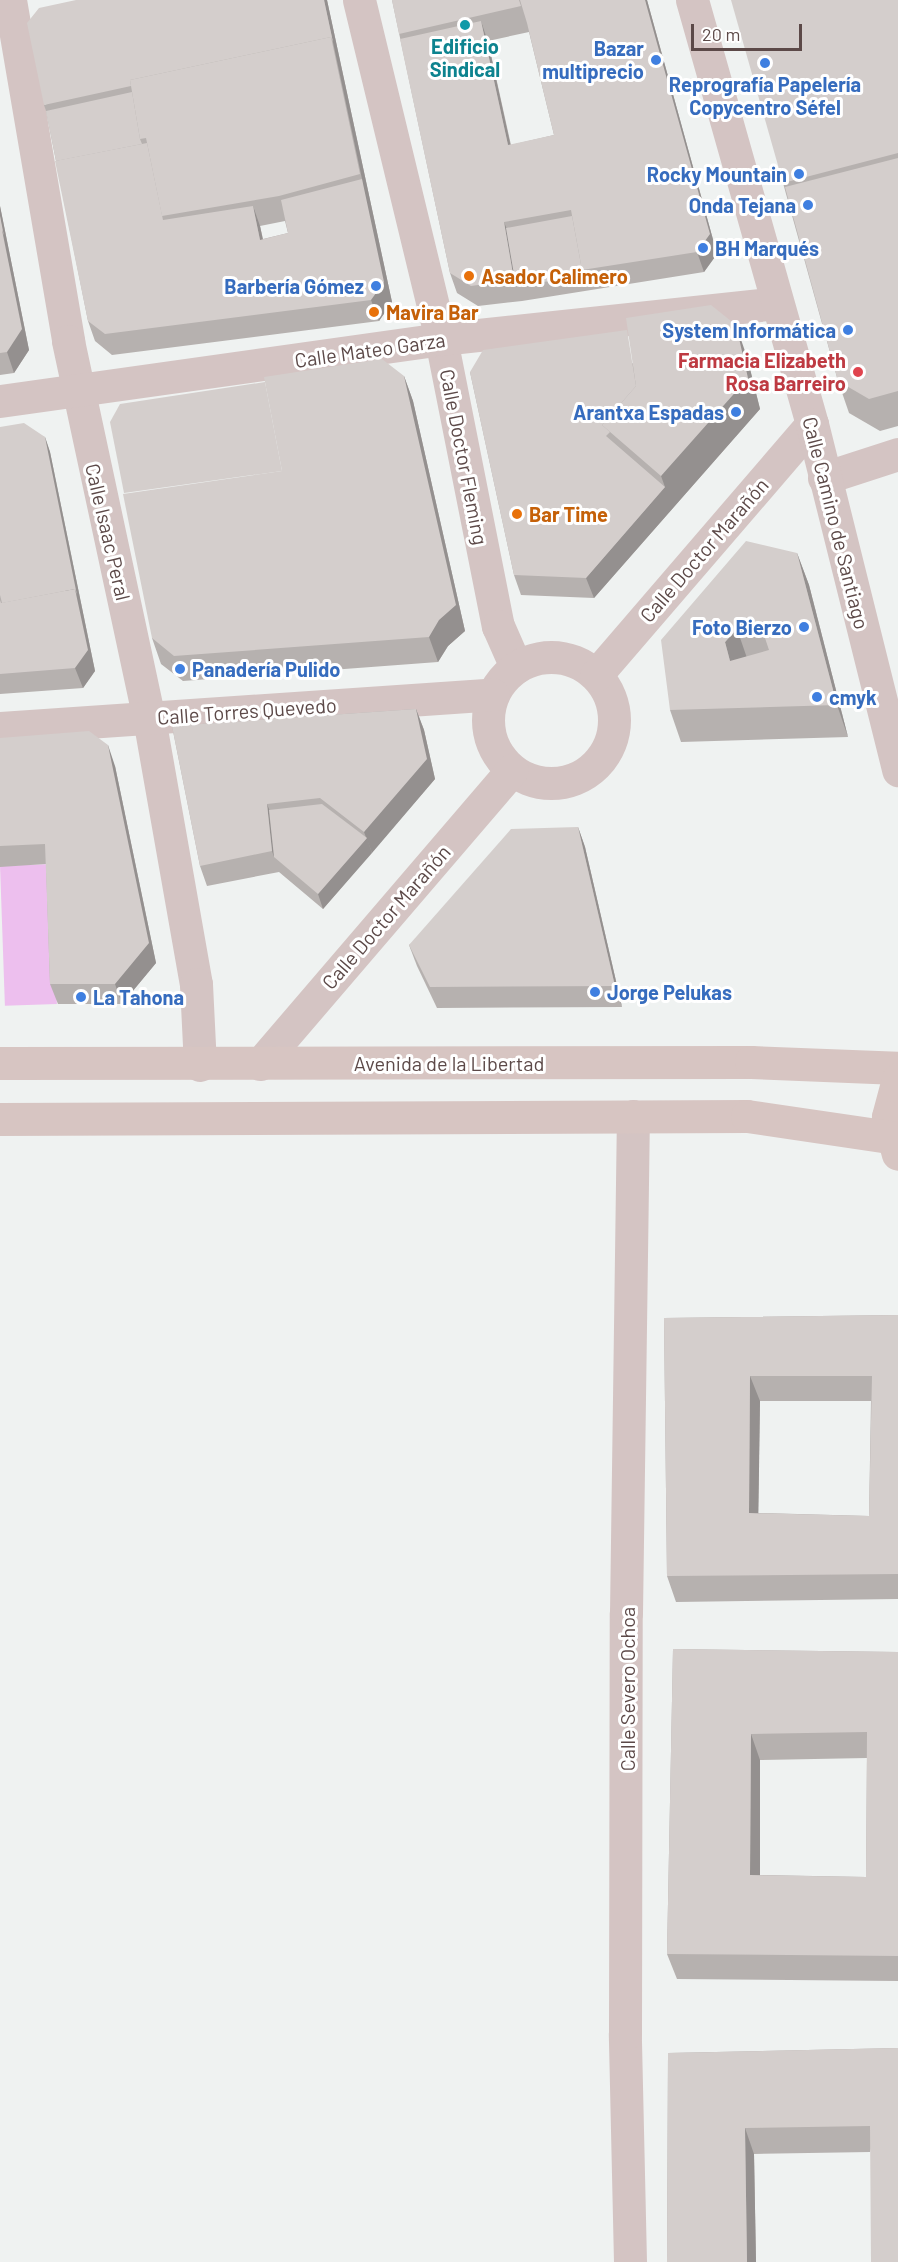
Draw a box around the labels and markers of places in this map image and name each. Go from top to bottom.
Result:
marker: Edificio Sindical [458,18,472,32]
place label: Edificio Sindical [430,35,500,82]
place label: Bazar multiprecio [542,36,644,83]
marker: Bazar multiprecio [649,53,663,67]
marker: Reprografía Papelería Copycentro Séfel [758,56,772,70]
place label: Reprografía Papelería Copycentro Séfel [669,72,861,119]
place label: Rocky Mountain [647,162,787,186]
marker: Rocky Mountain [792,167,806,181]
place label: Onda Tejana [689,193,796,217]
marker: Onda Tejana [801,198,815,212]
place label: BH Marqués [715,236,819,260]
marker: BH Marqués [696,241,710,255]
place label: Asador Calimero [481,264,628,288]
marker: Asador Calimero [462,269,476,283]
place label: Barbería Gómez [224,274,364,298]
marker: Barbería Gómez [369,279,383,293]
place label: Mavira Bar [386,300,479,324]
marker: Mavira Bar [367,305,381,319]
place label: System Informática [662,318,836,342]
marker: System Informática [841,323,855,337]
place label: Farmacia Elizabeth Rosa Barreiro [678,348,846,395]
marker: Farmacia Elizabeth Rosa Barreiro [851,365,865,379]
place label: Arantxa Espadas [573,400,724,424]
marker: Arantxa Espadas [729,405,743,419]
place label: Bar Time [529,502,608,526]
marker: Bar Time [510,507,524,521]
place label: Foto Bierzo [692,615,792,639]
marker: Foto Bierzo [797,620,811,634]
place label: Panadería Pulido [192,657,340,681]
marker: Panadería Pulido [173,662,187,676]
place label: cmyk [829,685,877,709]
marker: cmyk [810,690,824,704]
place label: Jorge Pelukas [607,980,732,1004]
place label: La Tahona [93,985,184,1009]
marker: Jorge Pelukas [588,985,602,999]
marker: La Tahona [74,990,88,1004]

